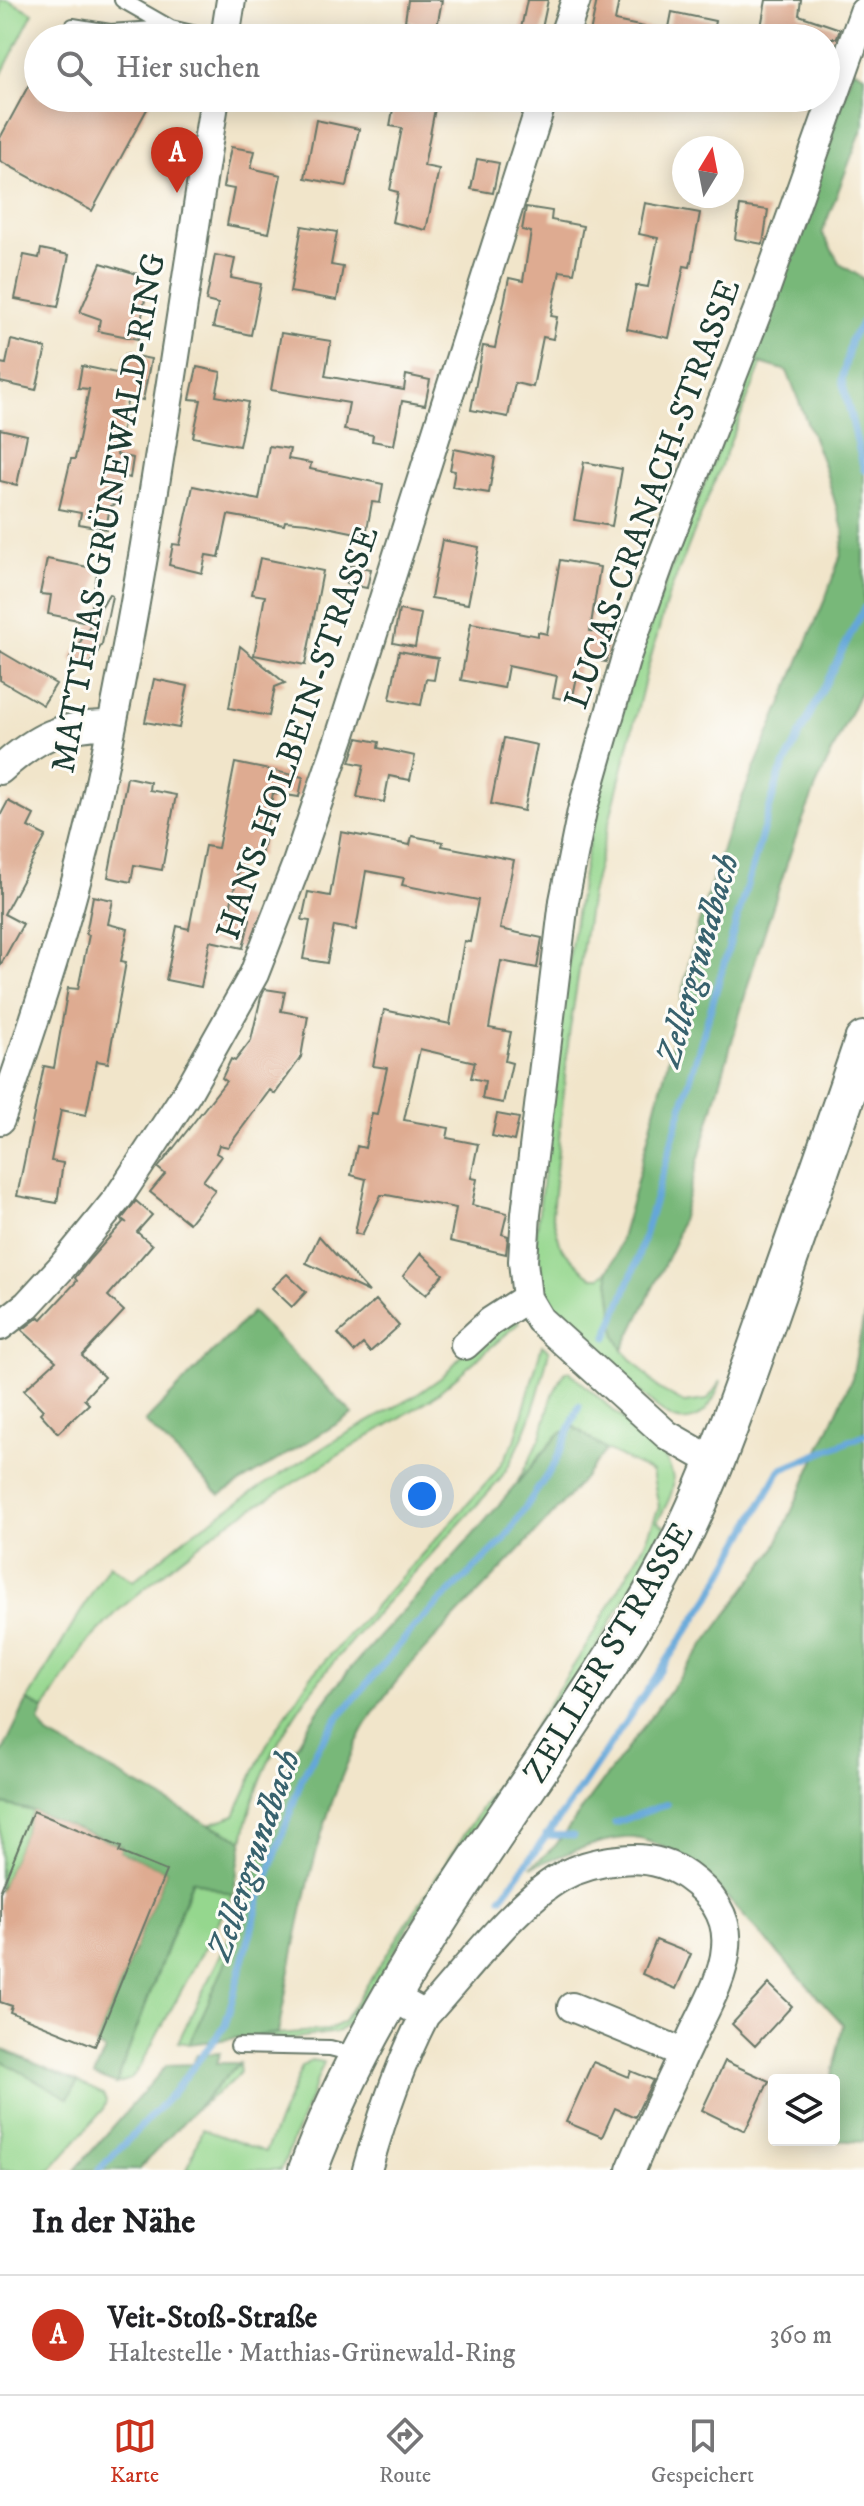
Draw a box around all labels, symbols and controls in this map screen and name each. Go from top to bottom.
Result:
search box [24,24,840,112]
icon: search [52,46,96,90]
text: Hier suchen [116,50,260,87]
pin: A [151,127,203,193]
north arrow [672,136,744,208]
street label: MATTHIAS-GRÜNEWALD-RING [43,250,175,776]
street label: LUCAS-CRANACH-STRASSE [556,274,750,714]
street label: HANS-HOLBEIN-STRASSE [207,521,389,945]
water label: Zellergrundbach [646,848,750,1074]
your location [402,1476,442,1516]
street label: ZELLER STRASSE [515,1515,703,1791]
water label: Zellergrundbach [196,1744,311,1968]
map controls [768,2074,840,2146]
button: layers [768,2074,840,2146]
text: In der Nähe [32,2201,195,2243]
text: Veit-Stoß-Straße [108,2300,317,2337]
text: A [50,2319,66,2352]
text: 360 m [770,2319,832,2352]
text: Haltestelle · Matthias-Grünewald-Ring [108,2337,515,2370]
tab: Karte [110,2414,159,2489]
tab: Route [379,2414,431,2489]
tab: Gespeichert [651,2414,754,2489]

